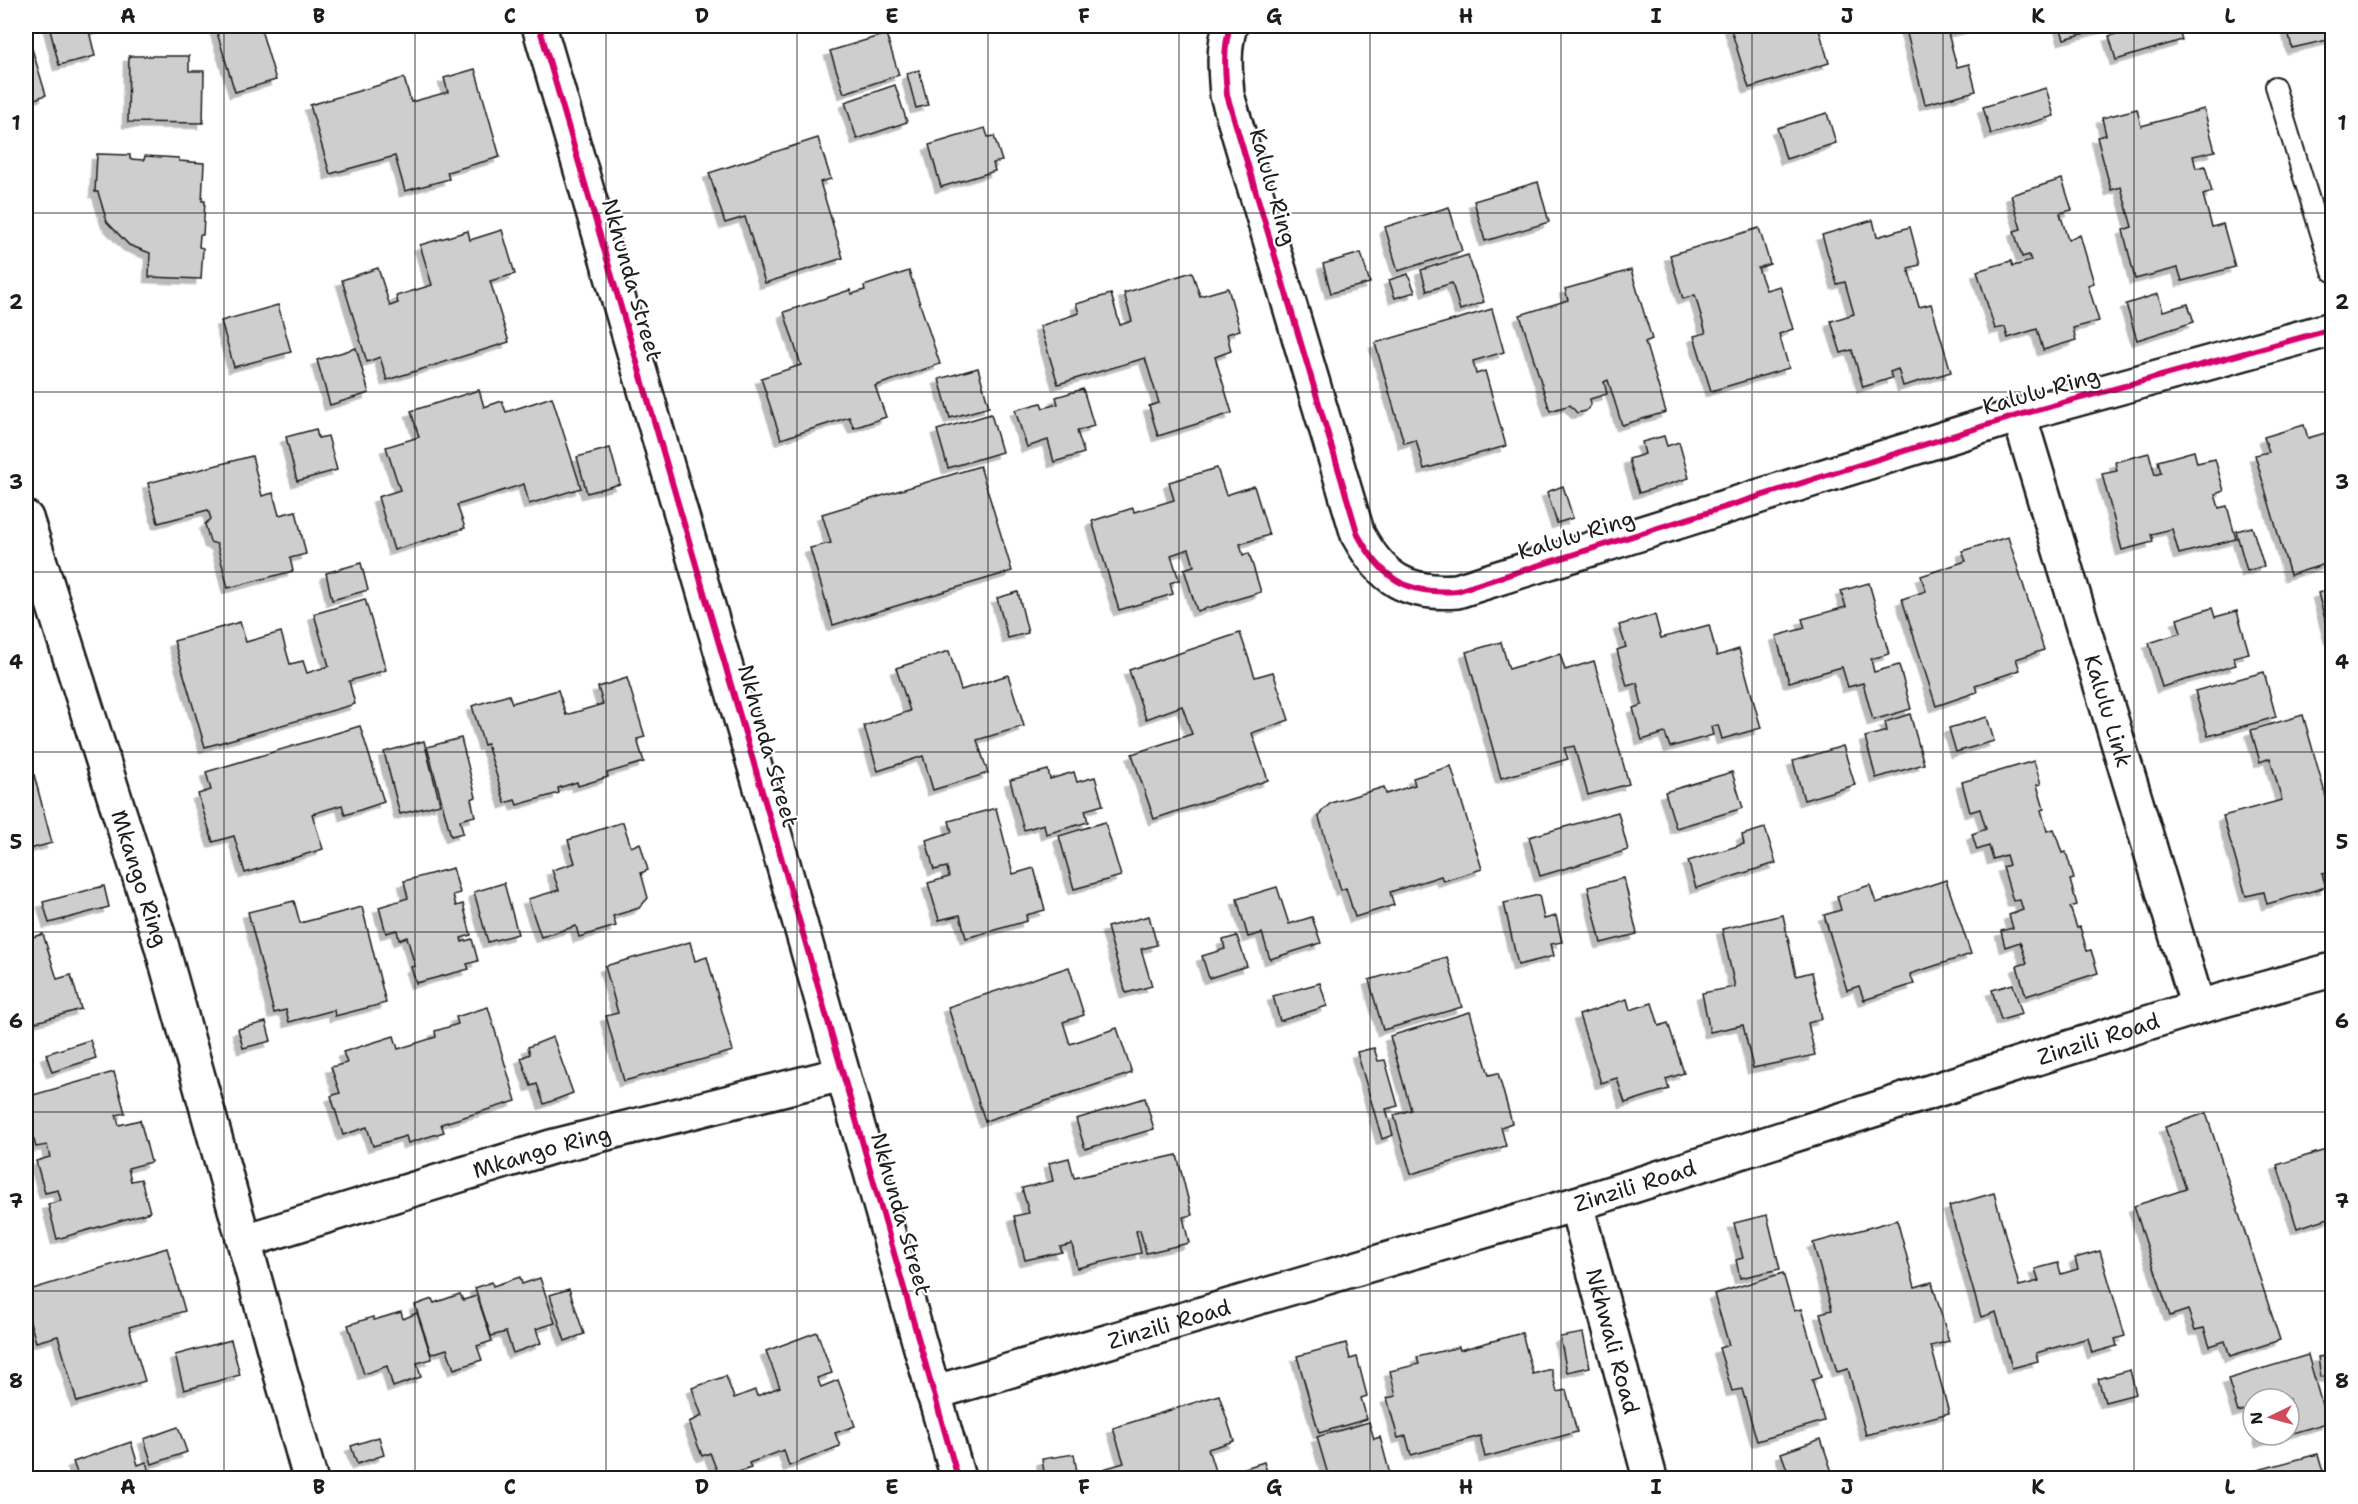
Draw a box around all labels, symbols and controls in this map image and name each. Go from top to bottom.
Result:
text: A [120,3,136,29]
text: B [313,3,325,29]
text: C [504,3,516,29]
text: D [695,3,709,29]
text: E [885,3,899,29]
text: F [1078,3,1090,29]
text: G [1266,3,1282,29]
text: H [1459,3,1473,29]
text: I [1650,3,1662,29]
text: J [1841,3,1854,29]
text: K [2031,3,2045,29]
text: L [2225,3,2236,29]
text: 1 [11,110,21,136]
text: 1 [2337,110,2347,136]
street label: Kalulu Ring [1242,125,1304,249]
street label: Nkhunda Street [595,195,669,365]
text: 2 [9,289,23,315]
text: 2 [2335,289,2349,315]
street label: Kalulu Ring [1979,360,2103,422]
text: 3 [9,469,23,495]
text: 3 [2335,469,2349,495]
street label: Kalulu Ring [1514,504,1638,566]
text: 4 [9,649,23,675]
text: 4 [2335,649,2349,675]
street label: Kalulu Link [2078,651,2139,771]
street label: Nkhunda Street [731,661,805,831]
street label: Mkango Ring [105,806,175,950]
text: 5 [10,829,22,855]
text: 5 [2336,829,2348,855]
street label: Zinzili Road [2034,1006,2163,1072]
text: 6 [9,1008,23,1034]
text: 6 [2335,1008,2349,1034]
street label: Mkango Ring [469,1118,614,1185]
street label: Nkhunda Street [864,1129,938,1299]
street label: Zinzili Road [1570,1152,1700,1218]
text: 7 [9,1188,23,1214]
text: 7 [2335,1188,2349,1214]
street label: Nkhwali Road [1579,1265,1647,1417]
street label: Zinzili Road [1104,1292,1234,1355]
text: 8 [9,1368,23,1394]
text: 8 [2335,1368,2349,1394]
north arrow [2241,1387,2301,1447]
text: N [2246,1411,2268,1425]
text: A [120,1474,136,1500]
text: B [313,1474,325,1500]
text: C [504,1474,516,1500]
text: D [695,1474,709,1500]
text: E [885,1474,899,1500]
text: F [1078,1474,1090,1500]
text: G [1266,1474,1282,1500]
text: H [1459,1474,1473,1500]
text: I [1650,1474,1662,1500]
text: J [1841,1474,1854,1500]
text: K [2031,1474,2045,1500]
text: L [2225,1474,2236,1500]

